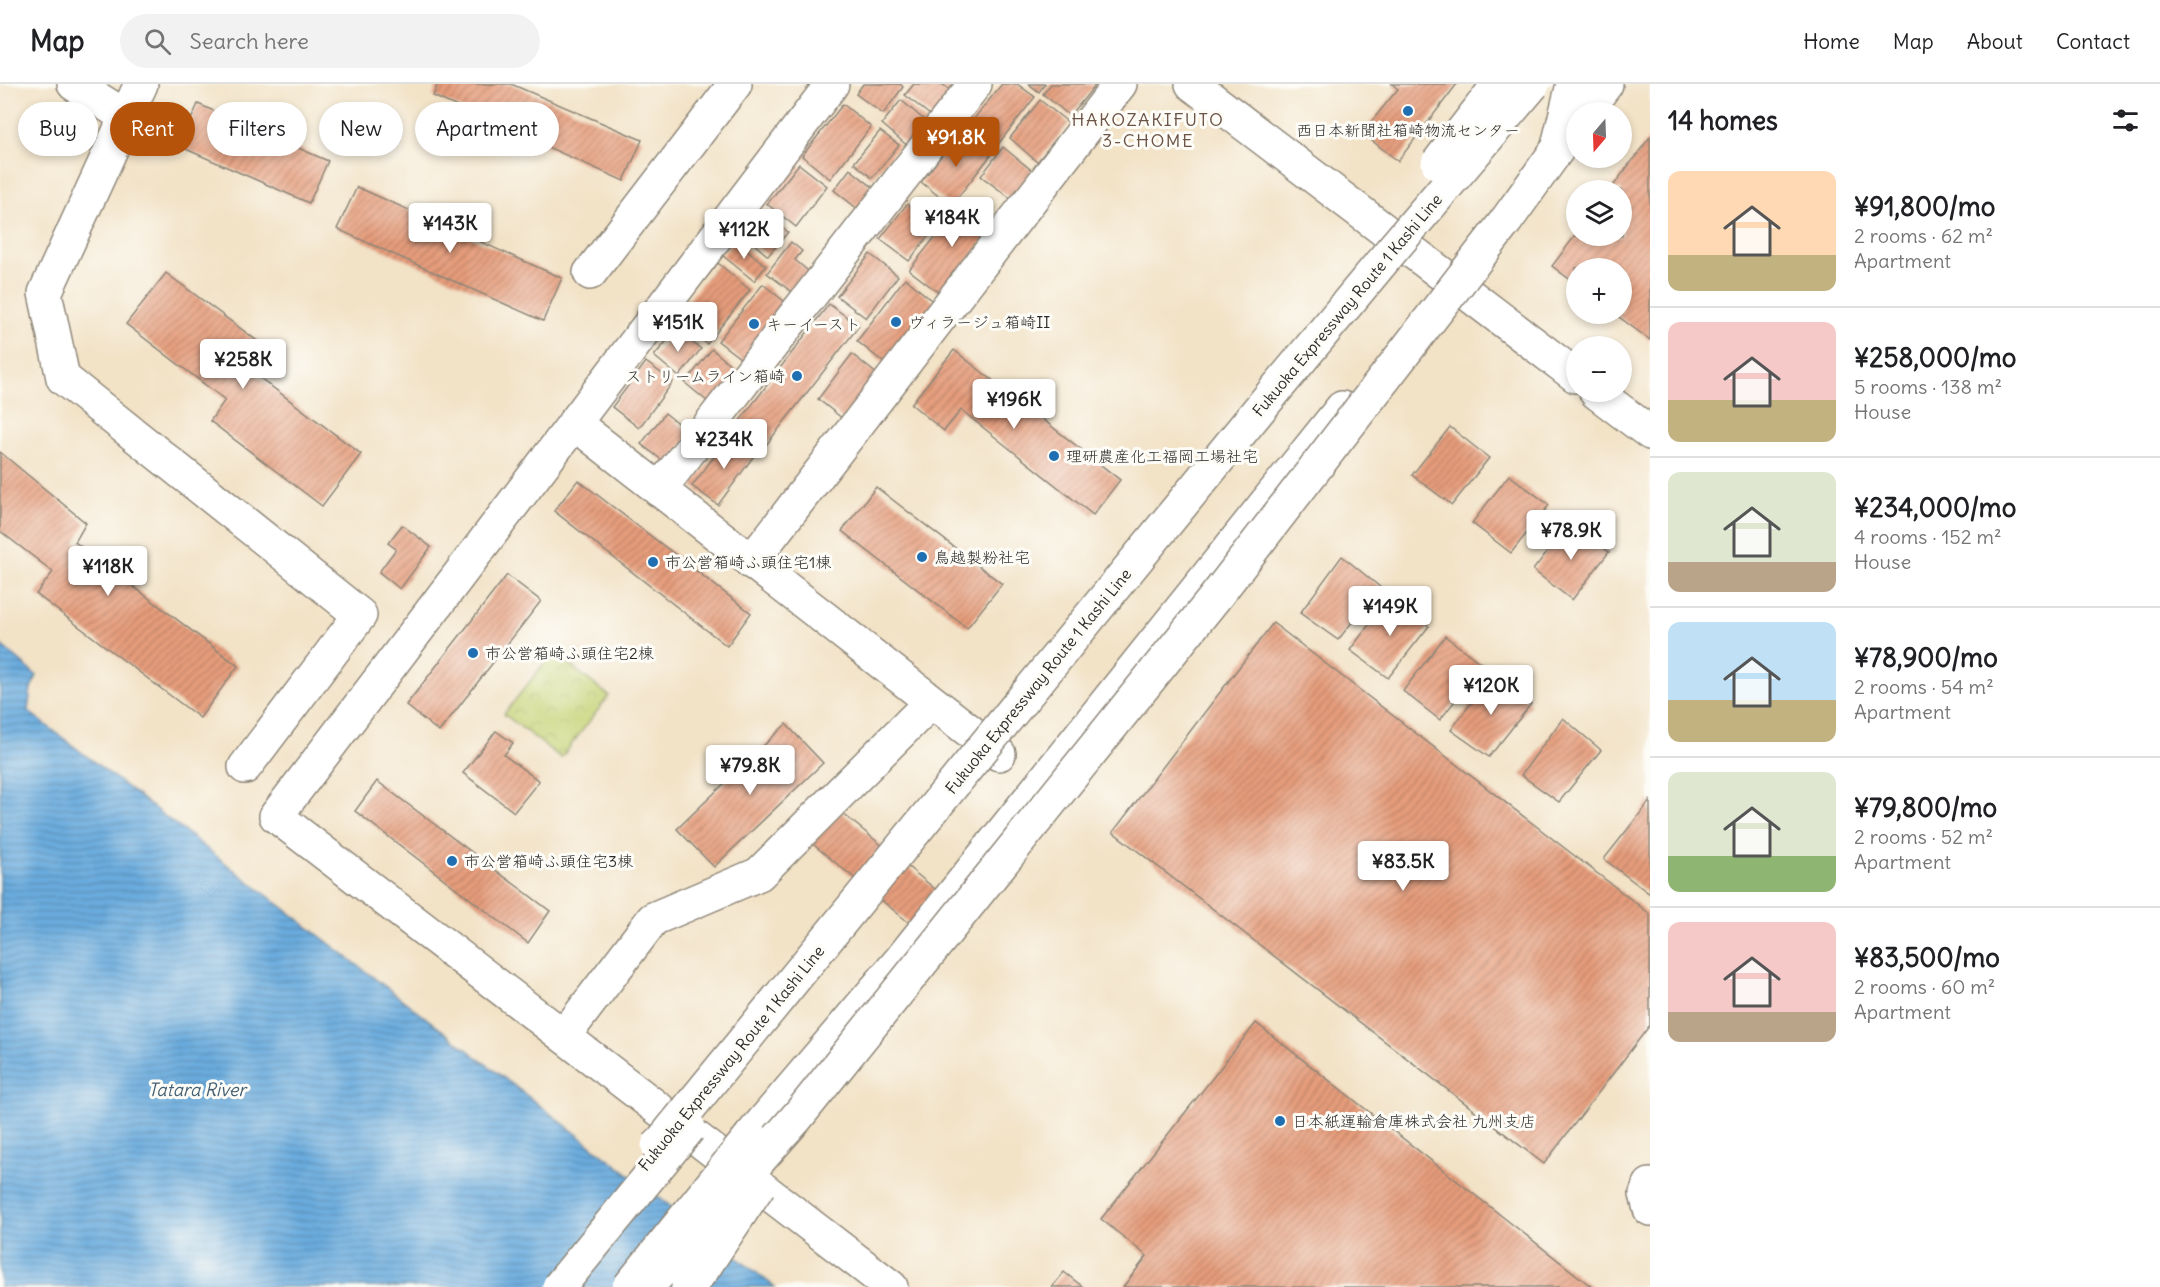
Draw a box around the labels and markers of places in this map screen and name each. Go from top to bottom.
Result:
marker: 西日本新聞社箱崎物流センター [1401,104,1415,118]
pin: ¥91.8K [907,117,1005,168]
place label: 西日本新聞社箱崎物流センター [1296,120,1520,140]
pin: ¥184K [910,197,994,248]
pin: ¥143K [408,203,492,254]
pin: ¥112K [702,209,786,260]
pin: ¥151K [636,302,720,353]
place label: ヴィラージュ箱崎II [908,312,1050,332]
place label: キーイースト [766,314,861,334]
marker: ヴィラージュ箱崎II [889,315,903,329]
marker: キーイースト [747,317,761,331]
pin: ¥258K [201,339,285,390]
place label: ストリームライン箱崎 [625,366,785,386]
marker: ストリームライン箱崎 [790,369,804,383]
pin: ¥196K [972,379,1056,430]
pin: ¥234K [682,419,766,470]
place label: 理研農産化工福岡工場社宅 [1066,446,1258,466]
marker: 理研農産化工福岡工場社宅 [1047,449,1061,463]
pin: ¥78.9K [1522,510,1620,561]
pin: ¥118K [66,546,150,597]
place label: 鳥越製粉社宅 [934,547,1030,567]
marker: 鳥越製粉社宅 [915,550,929,564]
place label: 市公営箱崎ふ頭住宅1棟 [665,552,831,572]
marker: 市公営箱崎ふ頭住宅1棟 [646,555,660,569]
pin: ¥149K [1348,586,1432,637]
place label: 市公営箱崎ふ頭住宅2棟 [485,643,654,663]
marker: 市公営箱崎ふ頭住宅2棟 [466,646,480,660]
pin: ¥120K [1449,665,1533,716]
pin: ¥79.8K [701,745,799,796]
pin: ¥83.5K [1354,841,1452,892]
place label: 市公営箱崎ふ頭住宅3棟 [464,851,633,871]
marker: 市公営箱崎ふ頭住宅3棟 [445,854,459,868]
place label: 日本紙運輸倉庫株式会社 九州支店 [1292,1111,1536,1131]
marker: 日本紙運輸倉庫株式会社 九州支店 [1273,1114,1287,1128]

